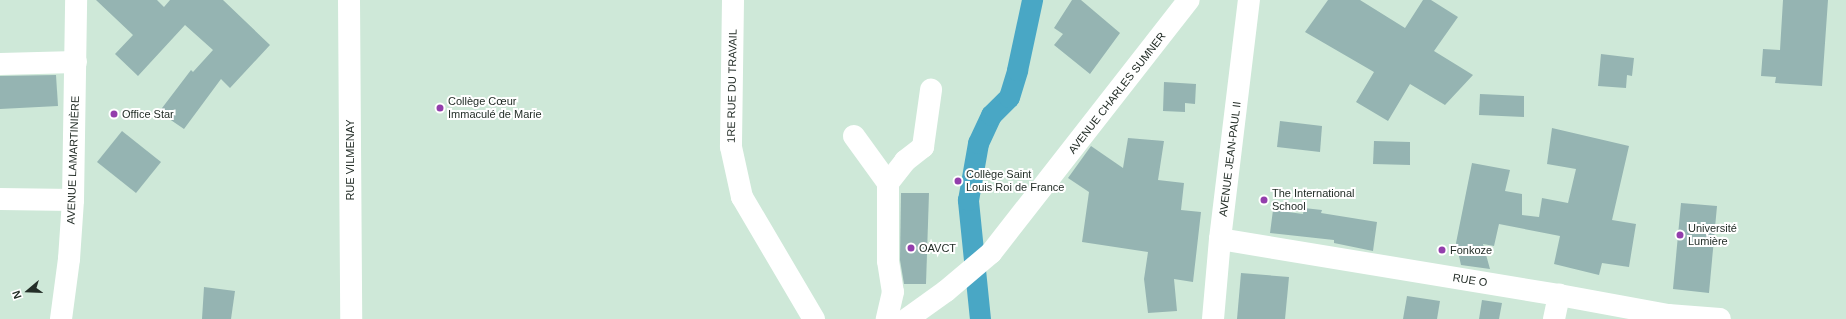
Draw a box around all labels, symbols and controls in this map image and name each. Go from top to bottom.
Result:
street label: 1RE RUE DU TRAVAIL [724,29,740,143]
street label: AVENUE CHARLES SUMNER [1066,30,1168,156]
place label: Collège Cœur Immaculé de Marie [448,95,542,121]
street label: AVENUE LAMARTINIÈRE [64,96,82,224]
street label: AVENUE JEAN-PAUL II [1216,100,1244,218]
marker: Collège Cœur Immaculé de Marie [435,103,445,113]
place label: Office Star [122,107,174,121]
marker: Office Star [109,109,119,119]
street label: RUE VILMENAY [343,119,357,201]
place label: Collège Saint Louis Roi de France [966,168,1064,194]
marker: Collège Saint Louis Roi de France [953,176,963,186]
place label: The International School [1272,187,1355,213]
marker: The International School [1259,195,1269,205]
place label: Université Lumière [1688,222,1737,248]
marker: Université Lumière [1675,230,1685,240]
place label: OAVCT [919,241,956,255]
marker: OAVCT [906,243,916,253]
place label: Fonkoze [1450,243,1492,257]
marker: Fonkoze [1437,245,1447,255]
north arrow [8,271,48,311]
street label: RUE O [1452,271,1488,289]
text: N [10,289,24,301]

